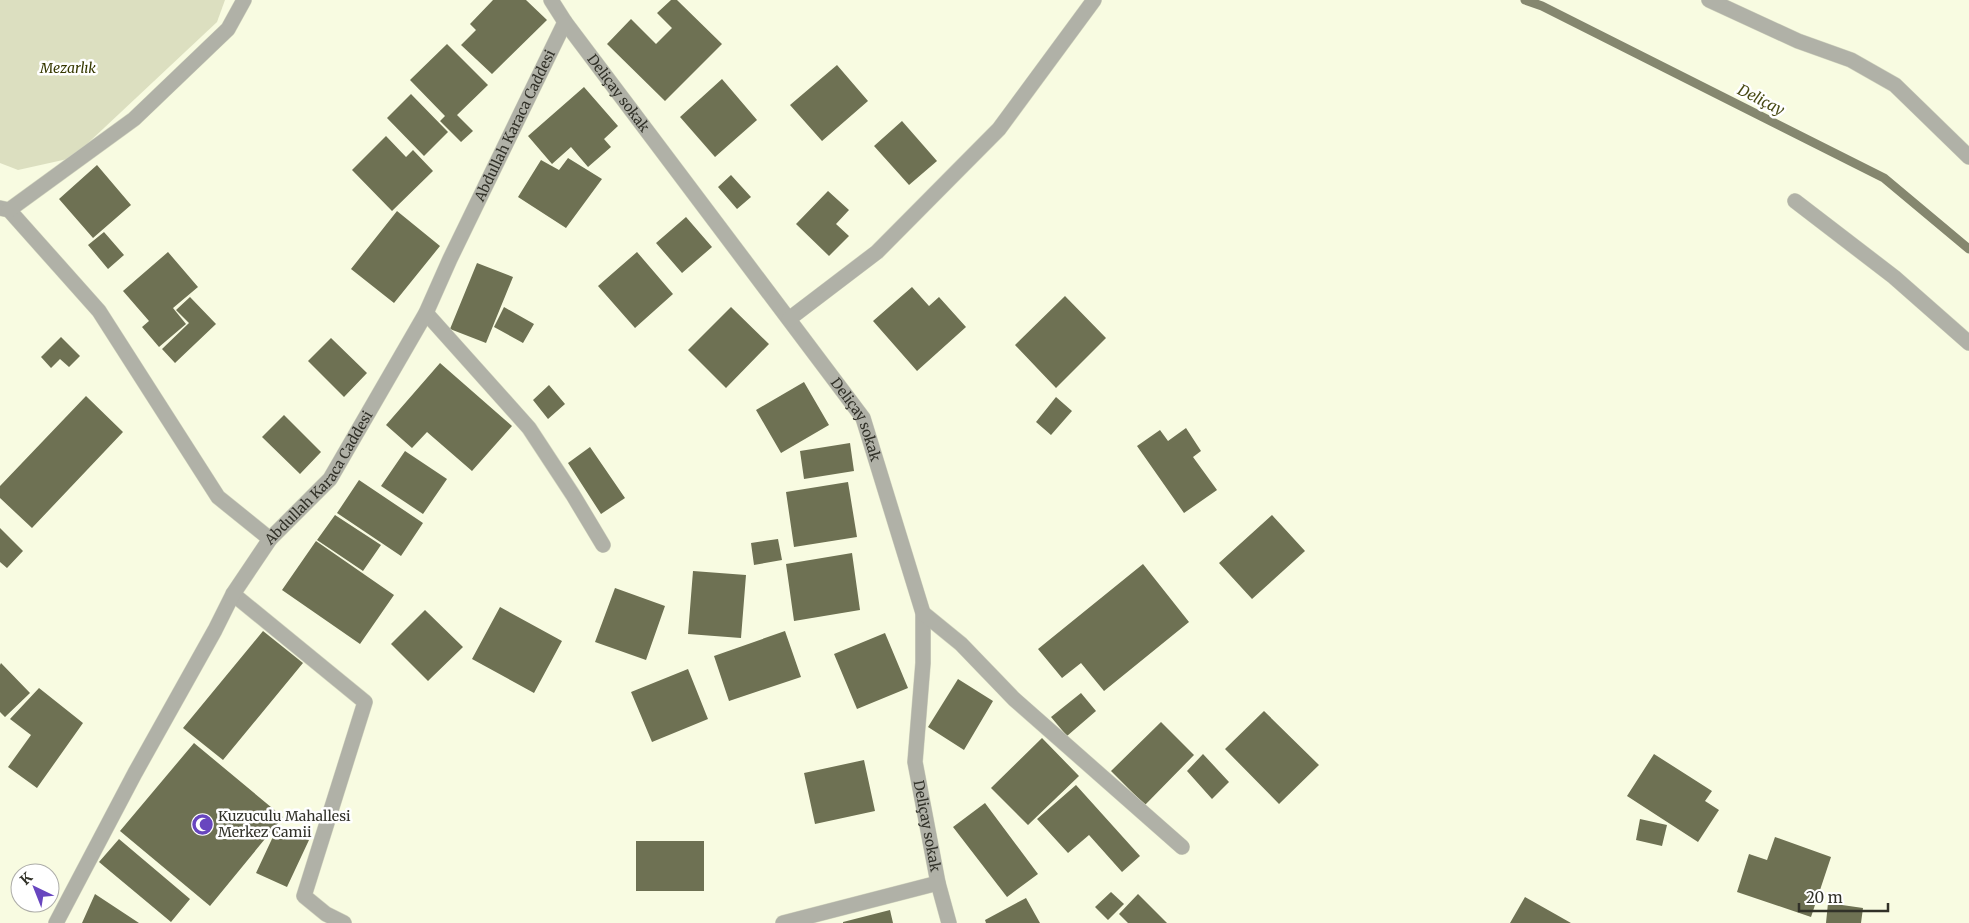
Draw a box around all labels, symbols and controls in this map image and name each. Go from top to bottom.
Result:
street label: Abdullah Karaca Caddesi [470,46,559,205]
street label: Deliçay sokak [583,51,654,136]
park label: Mezarlık [39,59,96,77]
water label: Deliçay [1734,79,1788,119]
street label: Deliçay sokak [827,374,885,464]
street label: Abdullah Karaca Caddesi [260,407,377,549]
street label: Deliçay sokak [910,779,945,873]
place label: Kuzuculu Mahallesi Merkez Camii [218,807,351,841]
mosque icon: Kuzuculu Mahallesi Merkez Camii [190,812,214,836]
north arrow [10,863,60,913]
text: K [16,868,36,889]
scale bar [1799,880,1888,912]
text: 20 m [1806,888,1843,907]

